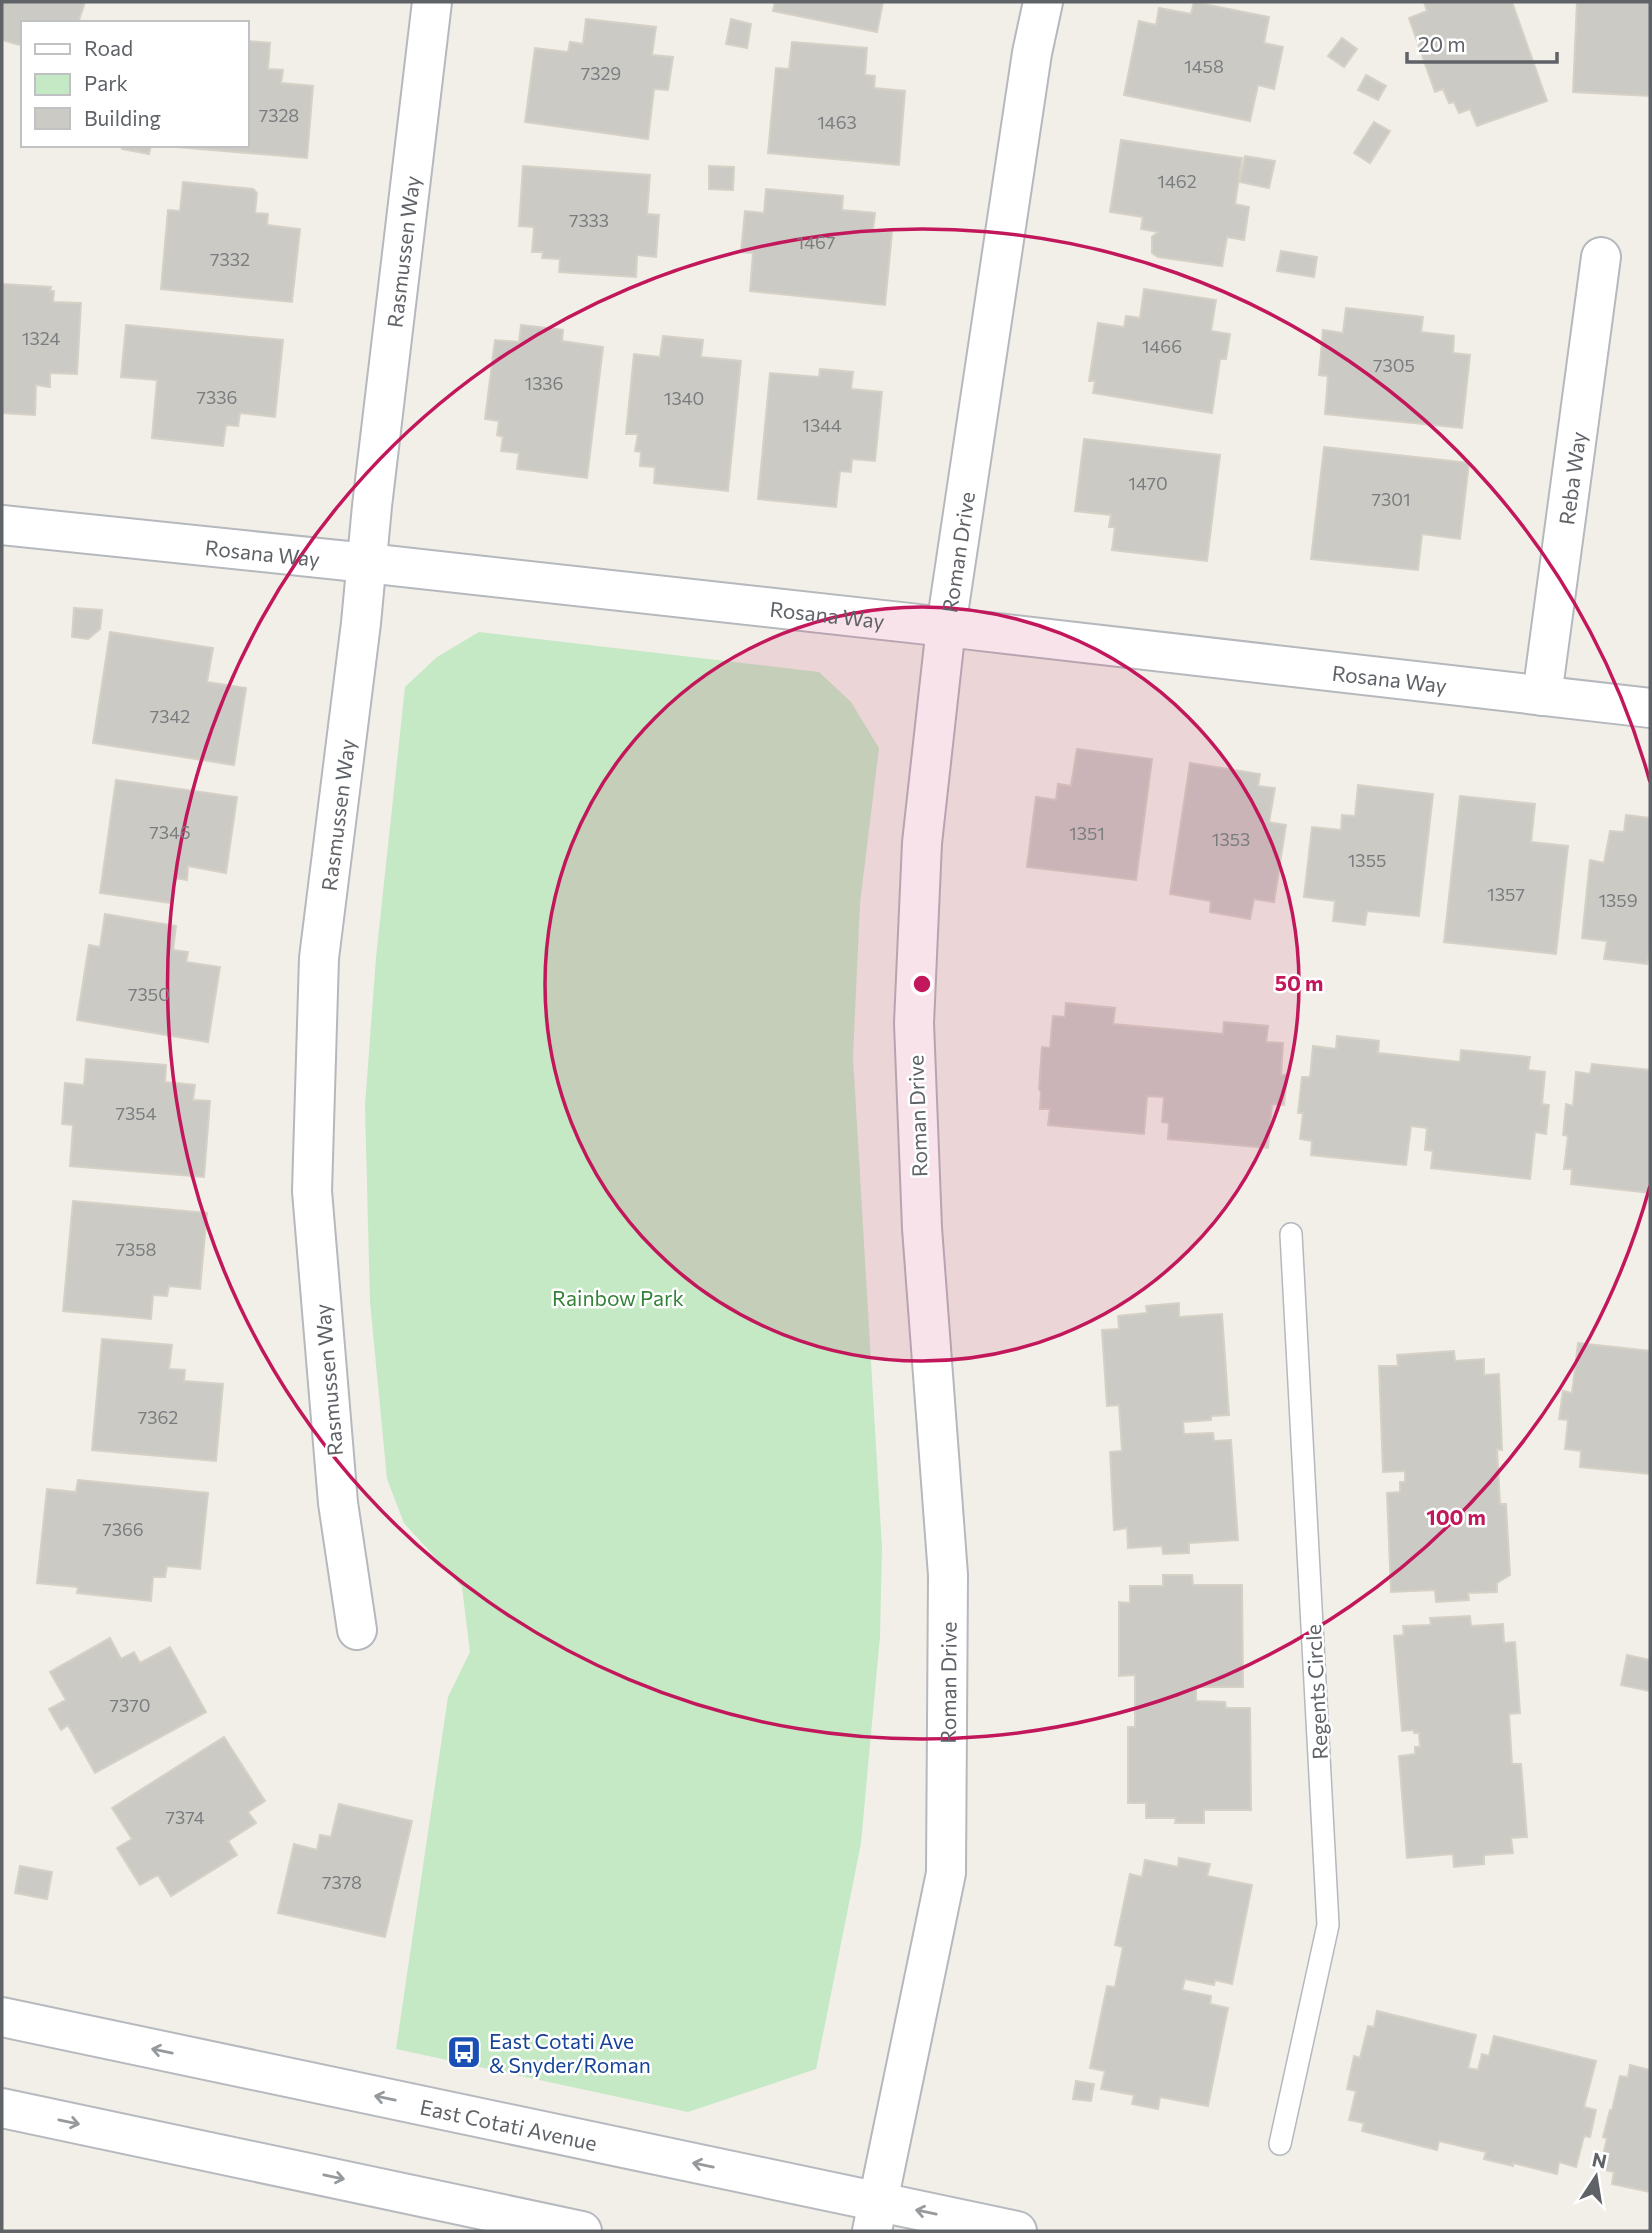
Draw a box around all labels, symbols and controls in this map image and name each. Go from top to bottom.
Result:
legend [21,21,248,147]
scale bar [1407,21,1558,65]
text: 20 m [1418,31,1466,56]
text: Road [84,35,133,60]
house number: 1458 [1184,55,1224,77]
house number: 7329 [581,62,621,84]
text: Park [84,70,128,95]
house number: 7328 [259,104,299,126]
text: Building [84,105,161,130]
house number: 1463 [817,111,857,133]
house number: 1462 [1157,170,1197,192]
street label: Rasmussen Way [381,174,424,329]
house number: 7333 [569,209,609,231]
house number: 1467 [797,231,835,253]
house number: 7332 [210,248,250,270]
house number: 1324 [22,327,60,349]
house number: 1466 [1142,335,1182,357]
house number: 7305 [1373,354,1415,376]
house number: 1336 [524,372,564,394]
house number: 7336 [197,386,237,408]
house number: 1340 [664,387,704,409]
house number: 1344 [802,414,842,436]
street label: Reba Way [1553,430,1590,526]
house number: 1470 [1128,472,1168,494]
house number: 7301 [1371,488,1411,510]
street label: Roman Drive [936,490,979,614]
street label: Rosana Way [204,534,321,571]
street label: Rosana Way [769,595,886,633]
street label: Rosana Way [1331,659,1448,697]
house number: 7342 [150,705,190,727]
street label: Rasmussen Way [315,737,359,892]
house number: 7346 [149,821,191,843]
house number: 1351 [1069,822,1105,844]
house number: 1353 [1212,828,1250,850]
house number: 1355 [1348,849,1386,871]
house number: 1357 [1487,883,1525,905]
house number: 1359 [1598,889,1638,911]
text: 50 m [1275,970,1323,995]
centre of rings [910,972,934,996]
house number: 7350 [128,983,170,1005]
street label: Roman Drive [902,1055,932,1177]
house number: 7354 [116,1102,157,1124]
house number: 7358 [115,1238,157,1260]
park label: Rainbow Park [552,1285,684,1310]
street label: Rasmussen Way [309,1303,347,1457]
house number: 7362 [138,1406,178,1428]
text: 100 m [1426,1504,1486,1529]
house number: 7366 [102,1518,144,1540]
street label: Roman Drive [934,1621,960,1744]
street label: Regents Circle [1300,1624,1332,1760]
house number: 7370 [110,1694,150,1716]
house number: 7374 [166,1806,205,1828]
house number: 7378 [322,1871,362,1893]
place label: East Cotati Ave & Snyder/Roman [489,2028,651,2077]
bus stop icon: East Cotati Ave & Snyder/Roman [445,2033,483,2071]
one-way arrow [151,2043,174,2057]
one-way arrow [374,2090,397,2104]
street label: East Cotati Avenue [418,2093,600,2155]
one-way arrow [57,2115,80,2129]
north arrow [1561,2142,1631,2212]
text: N [1590,2147,1609,2173]
one-way arrow [692,2157,715,2171]
one-way arrow [322,2171,345,2184]
one-way arrow [915,2204,938,2218]

